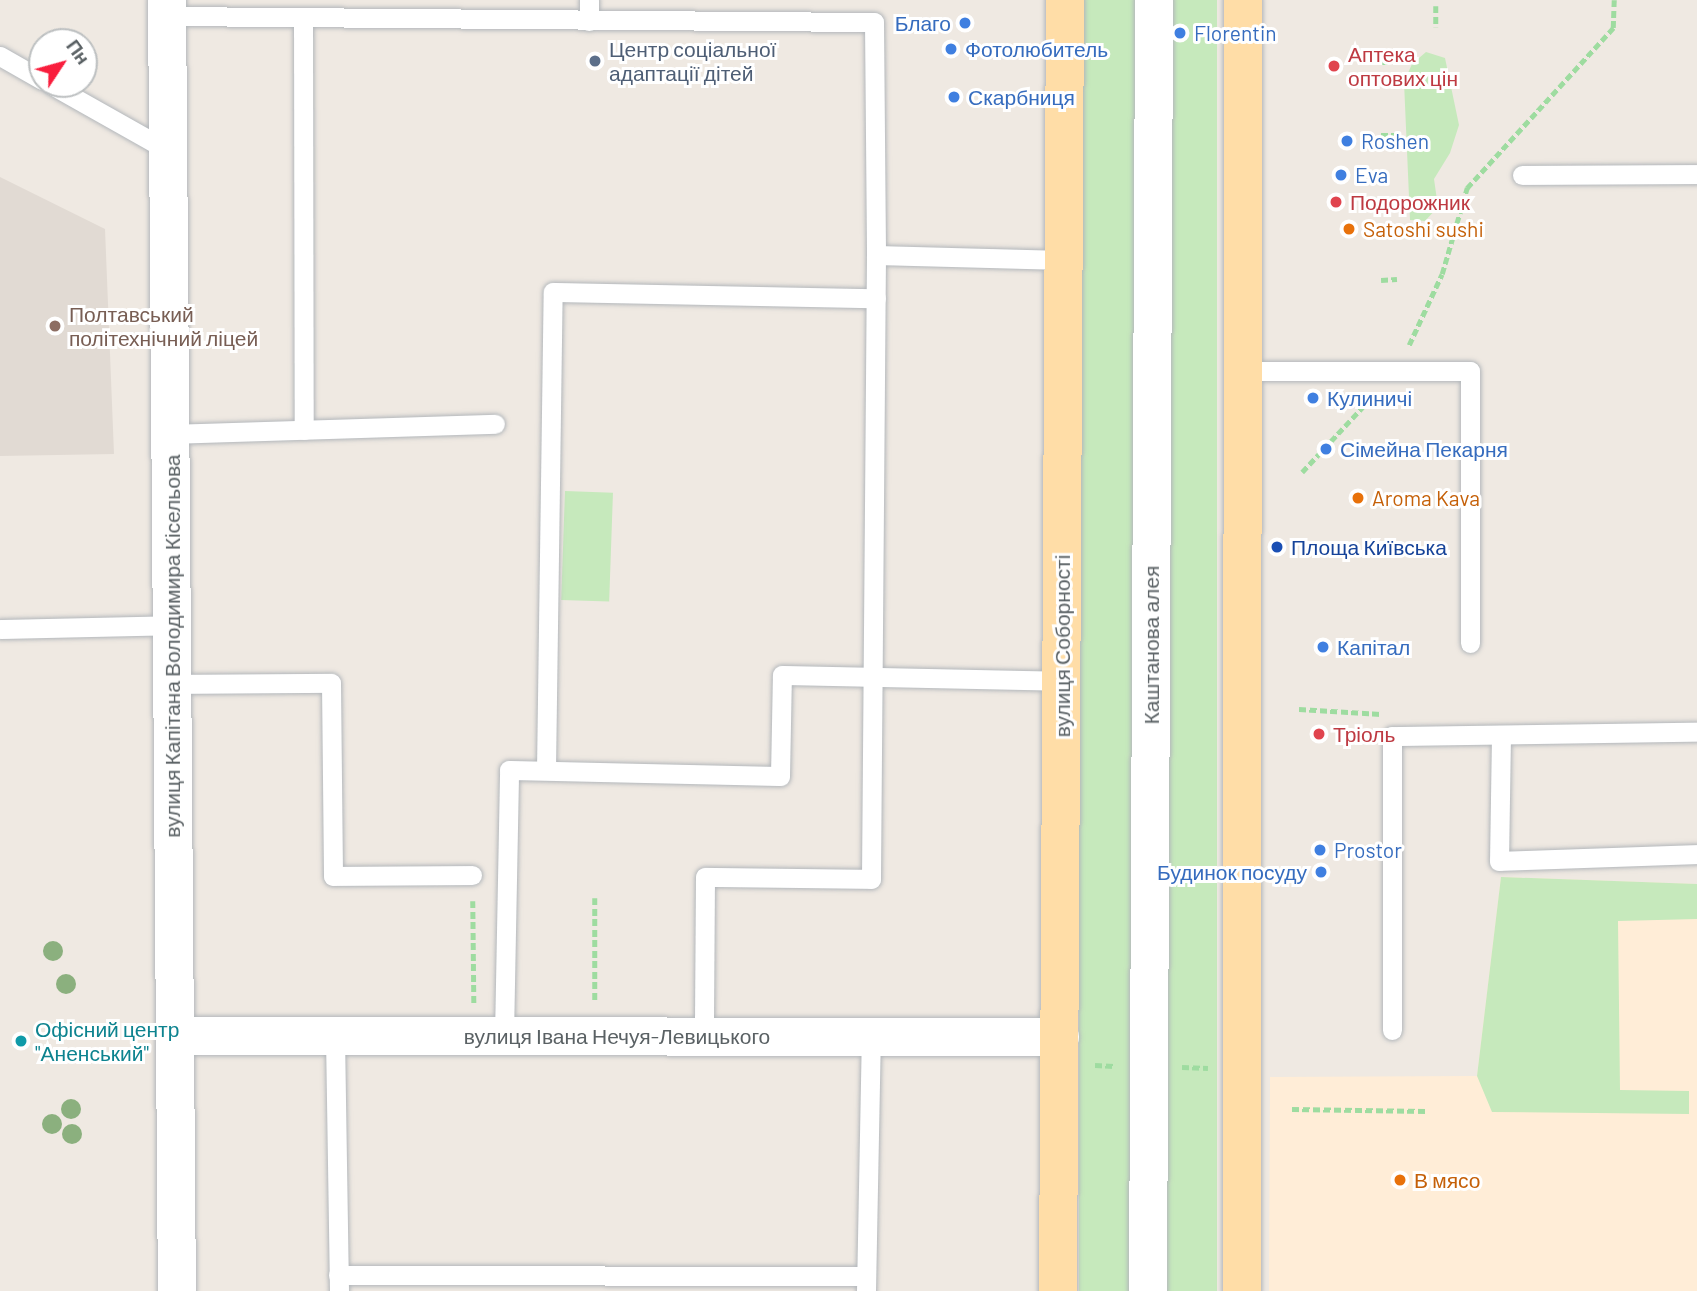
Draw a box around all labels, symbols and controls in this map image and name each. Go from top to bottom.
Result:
place label: Благо [895,10,951,36]
marker: Благо [957,15,973,31]
place label: Florentin [1194,20,1277,46]
marker: Florentin [1172,25,1188,41]
north arrow [28,28,98,98]
text: Пн [62,35,95,68]
place label: Центр соціальної адаптації дітей [609,36,776,86]
place label: Фотолюбитель [965,36,1108,62]
marker: Фотолюбитель [943,41,959,57]
place label: Аптека оптових цін [1348,41,1458,91]
marker: Центр соціальної адаптації дітей [587,53,603,69]
marker: Аптека оптових цін [1326,58,1342,74]
place label: Скарбниця [968,84,1075,110]
marker: Скарбниця [946,89,962,105]
place label: Roshen [1361,128,1429,154]
marker: Roshen [1339,133,1355,149]
place label: Eva [1355,162,1388,188]
marker: Eva [1333,167,1349,183]
place label: Подорожник [1350,189,1470,215]
marker: Подорожник [1328,194,1344,210]
place label: Satoshi sushi [1363,216,1484,242]
marker: Satoshi sushi [1341,221,1357,237]
place label: Полтавський політехнічний ліцей [69,301,258,351]
marker: Полтавський політехнічний ліцей [47,318,63,334]
place label: Кулиничі [1327,385,1412,411]
marker: Кулиничі [1305,390,1321,406]
place label: Сімейна Пекарня [1340,436,1508,462]
marker: Сімейна Пекарня [1318,441,1334,457]
street label: вулиця Капітана Володимира Кісельова [159,454,185,838]
place label: Aroma Kava [1372,485,1480,511]
marker: Aroma Kava [1350,490,1366,506]
place label: Площа Київська [1291,534,1447,560]
marker: Площа Київська [1269,539,1285,555]
street label: вулиця Соборності [1049,555,1075,737]
street label: Каштанова алея [1138,566,1164,724]
place label: Капітал [1337,634,1410,660]
marker: Капітал [1315,639,1331,655]
place label: Тріоль [1333,721,1395,747]
marker: Тріоль [1311,726,1327,742]
place label: Prostor [1334,837,1402,863]
marker: Prostor [1312,842,1328,858]
place label: Будинок посуду [1157,859,1307,885]
marker: Будинок посуду [1313,864,1329,880]
place label: Офісний центр "Аненський" [35,1016,179,1066]
street label: вулиця Івана Нечуя-Левицького [464,1023,770,1049]
marker: Офісний центр "Аненський" [13,1033,29,1049]
place label: В мясо [1414,1167,1480,1193]
marker: В мясо [1392,1172,1408,1188]

